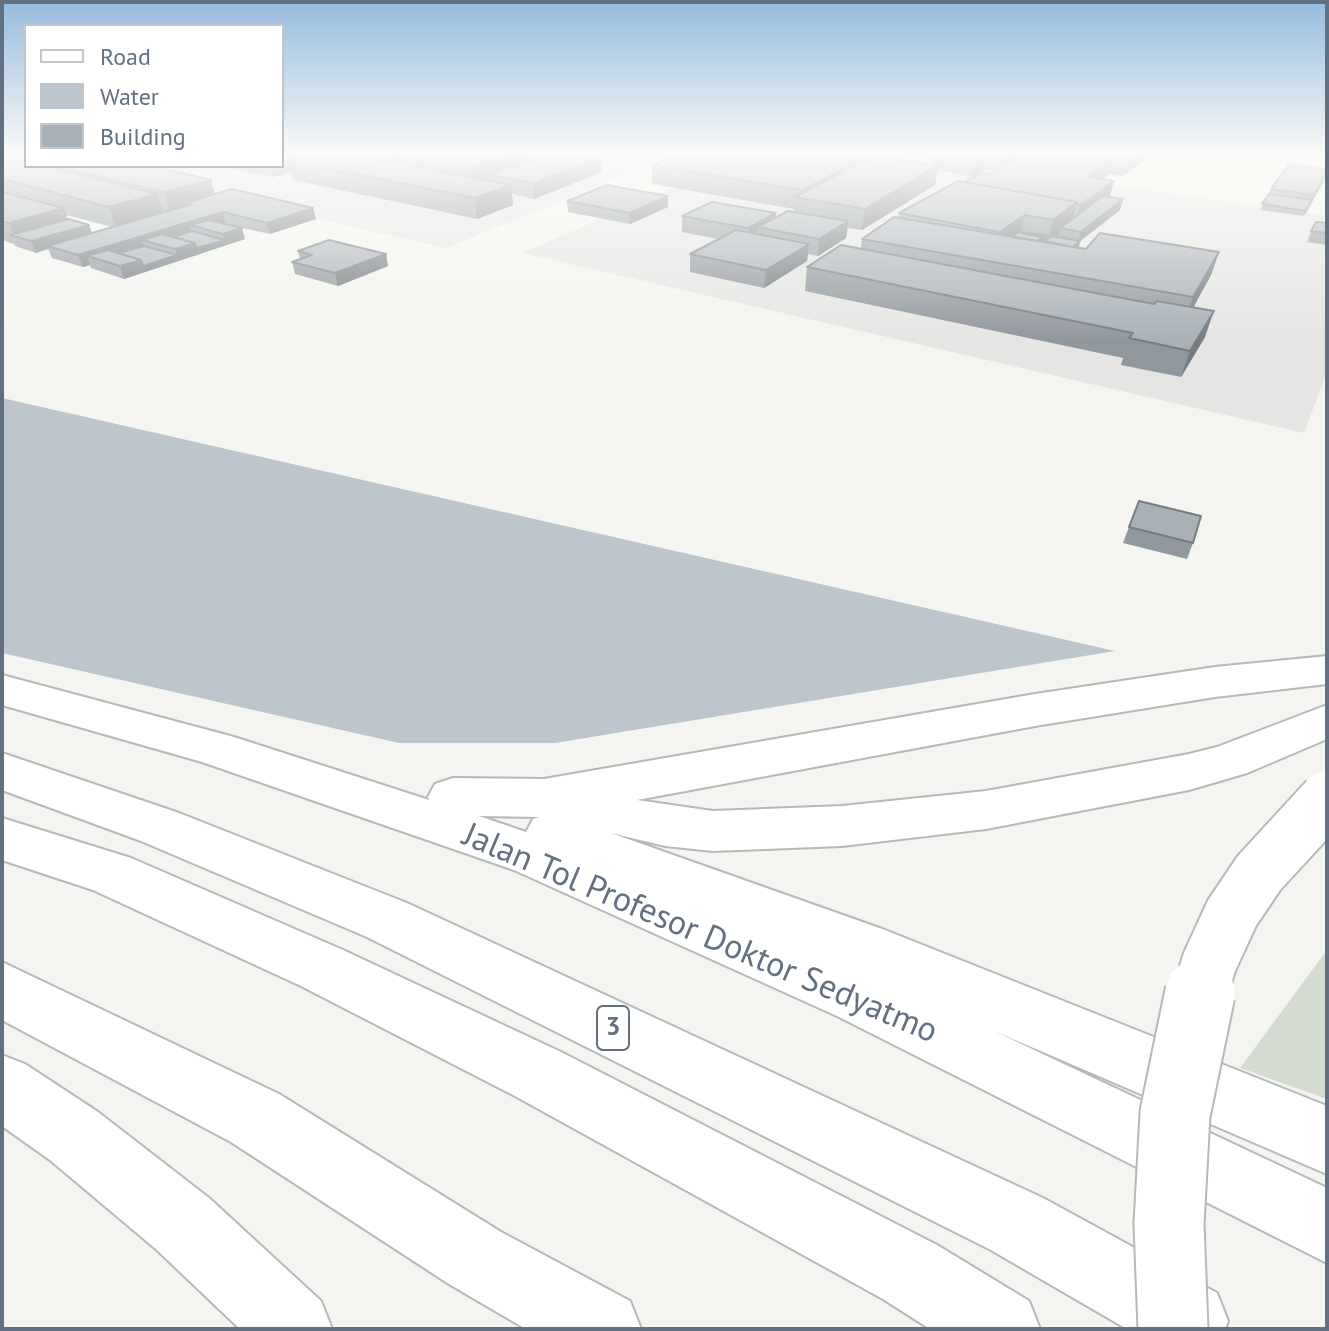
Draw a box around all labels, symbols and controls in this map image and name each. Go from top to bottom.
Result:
legend [24,24,284,168]
text: Road [100,41,151,72]
text: Water [100,81,159,112]
text: Building [100,121,186,152]
street label: Jalan Tol Profesor Doktor Sedyatmo [457,815,943,1053]
road number: 3 [597,1006,629,1050]

